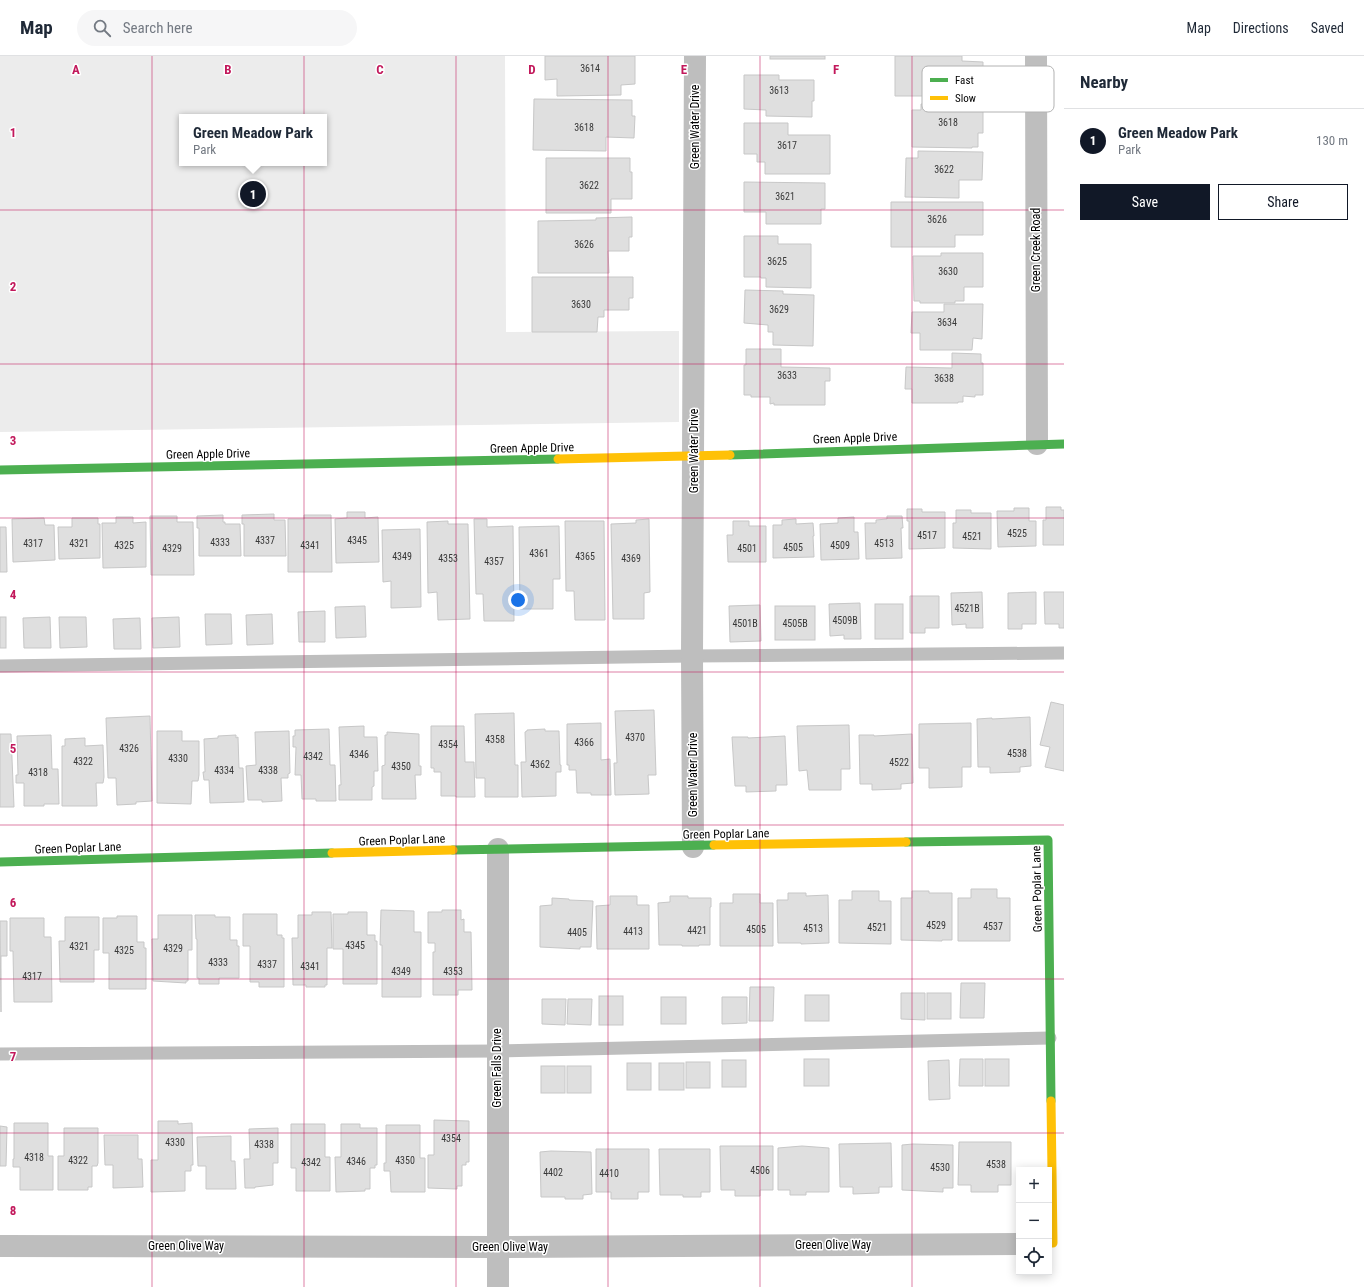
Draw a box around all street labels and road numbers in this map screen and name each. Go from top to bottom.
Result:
street label: Green Water Drive [688,84,702,169]
street label: Green Creek Road [1029,208,1043,292]
street label: Green Water Drive [687,408,701,493]
street label: Green Apple Drive [813,430,898,446]
street label: Green Apple Drive [490,440,575,456]
street label: Green Apple Drive [166,446,251,462]
street label: Green Water Drive [686,732,700,817]
street label: Green Poplar Lane [682,826,770,842]
street label: Green Poplar Lane [358,831,446,849]
street label: Green Poplar Lane [34,839,122,857]
street label: Green Poplar Lane [1029,845,1045,933]
street label: Green Falls Drive [490,1028,504,1108]
street label: Green Olive Way [795,1238,871,1252]
street label: Green Olive Way [148,1239,224,1253]
street label: Green Olive Way [472,1240,548,1254]

